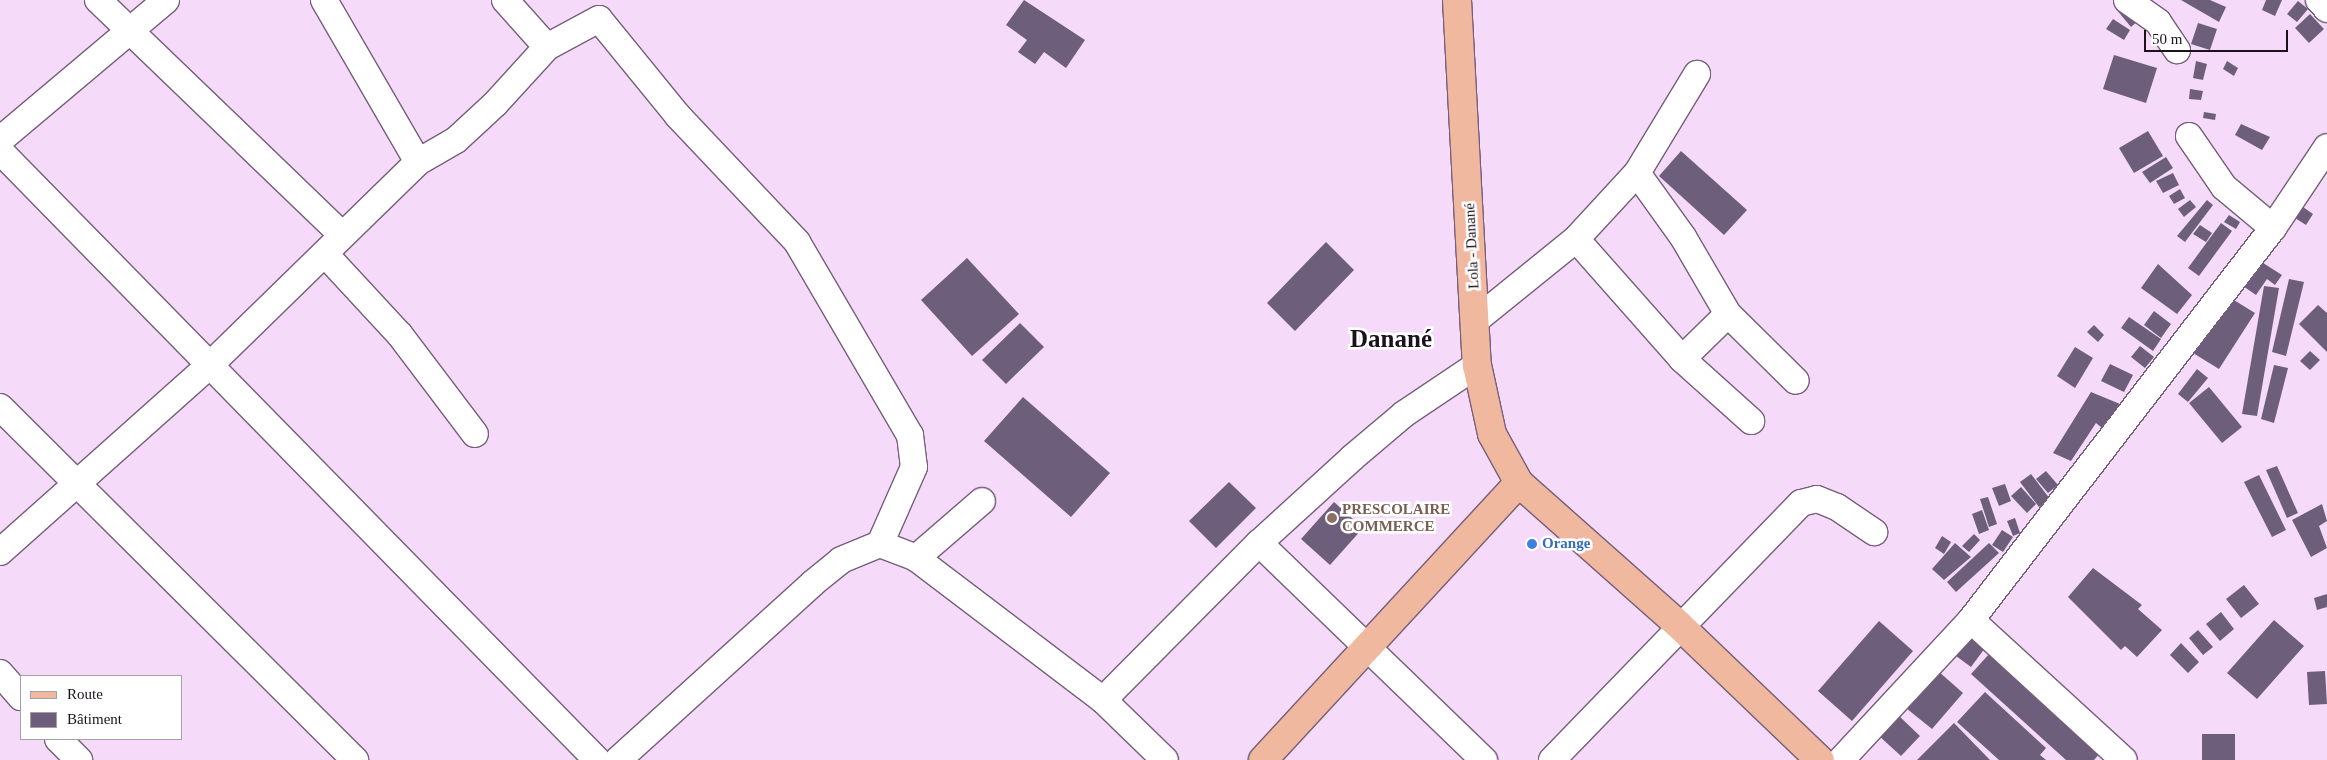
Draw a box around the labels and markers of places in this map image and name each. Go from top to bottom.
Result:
place label: PRESCOLAIRE COMMERCE [1342,500,1450,535]
marker: PRESCOLAIRE COMMERCE [1326,512,1338,524]
place label: Orange [1542,535,1590,553]
marker: Orange [1526,538,1538,550]

